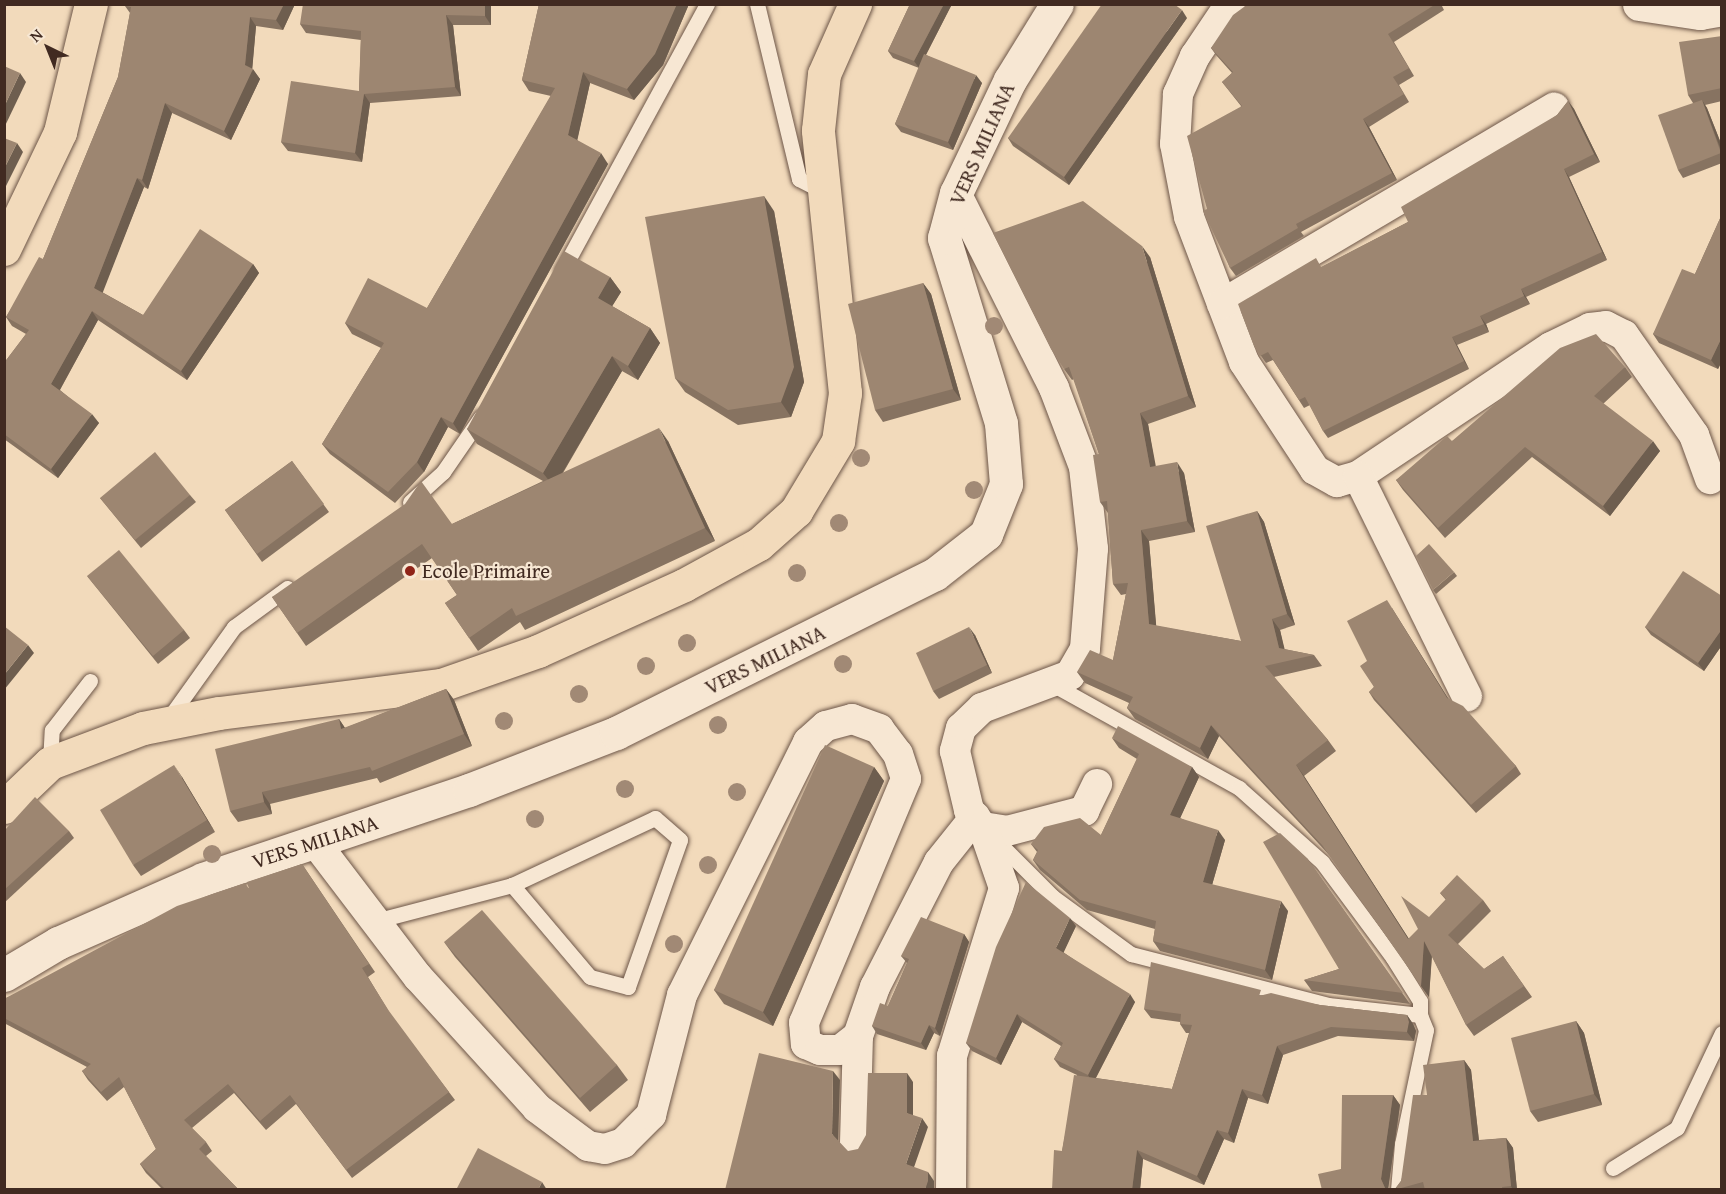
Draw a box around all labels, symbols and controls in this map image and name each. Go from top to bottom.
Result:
north arrow [18,18,78,78]
text: N [24,22,48,47]
street label: VERS MILIANA [944,79,1020,209]
place label: Ecole Primaire [422,558,550,584]
marker: Ecole Primaire [403,564,417,578]
street label: VERS MILIANA [701,620,829,700]
street label: VERS MILIANA [249,810,381,874]

